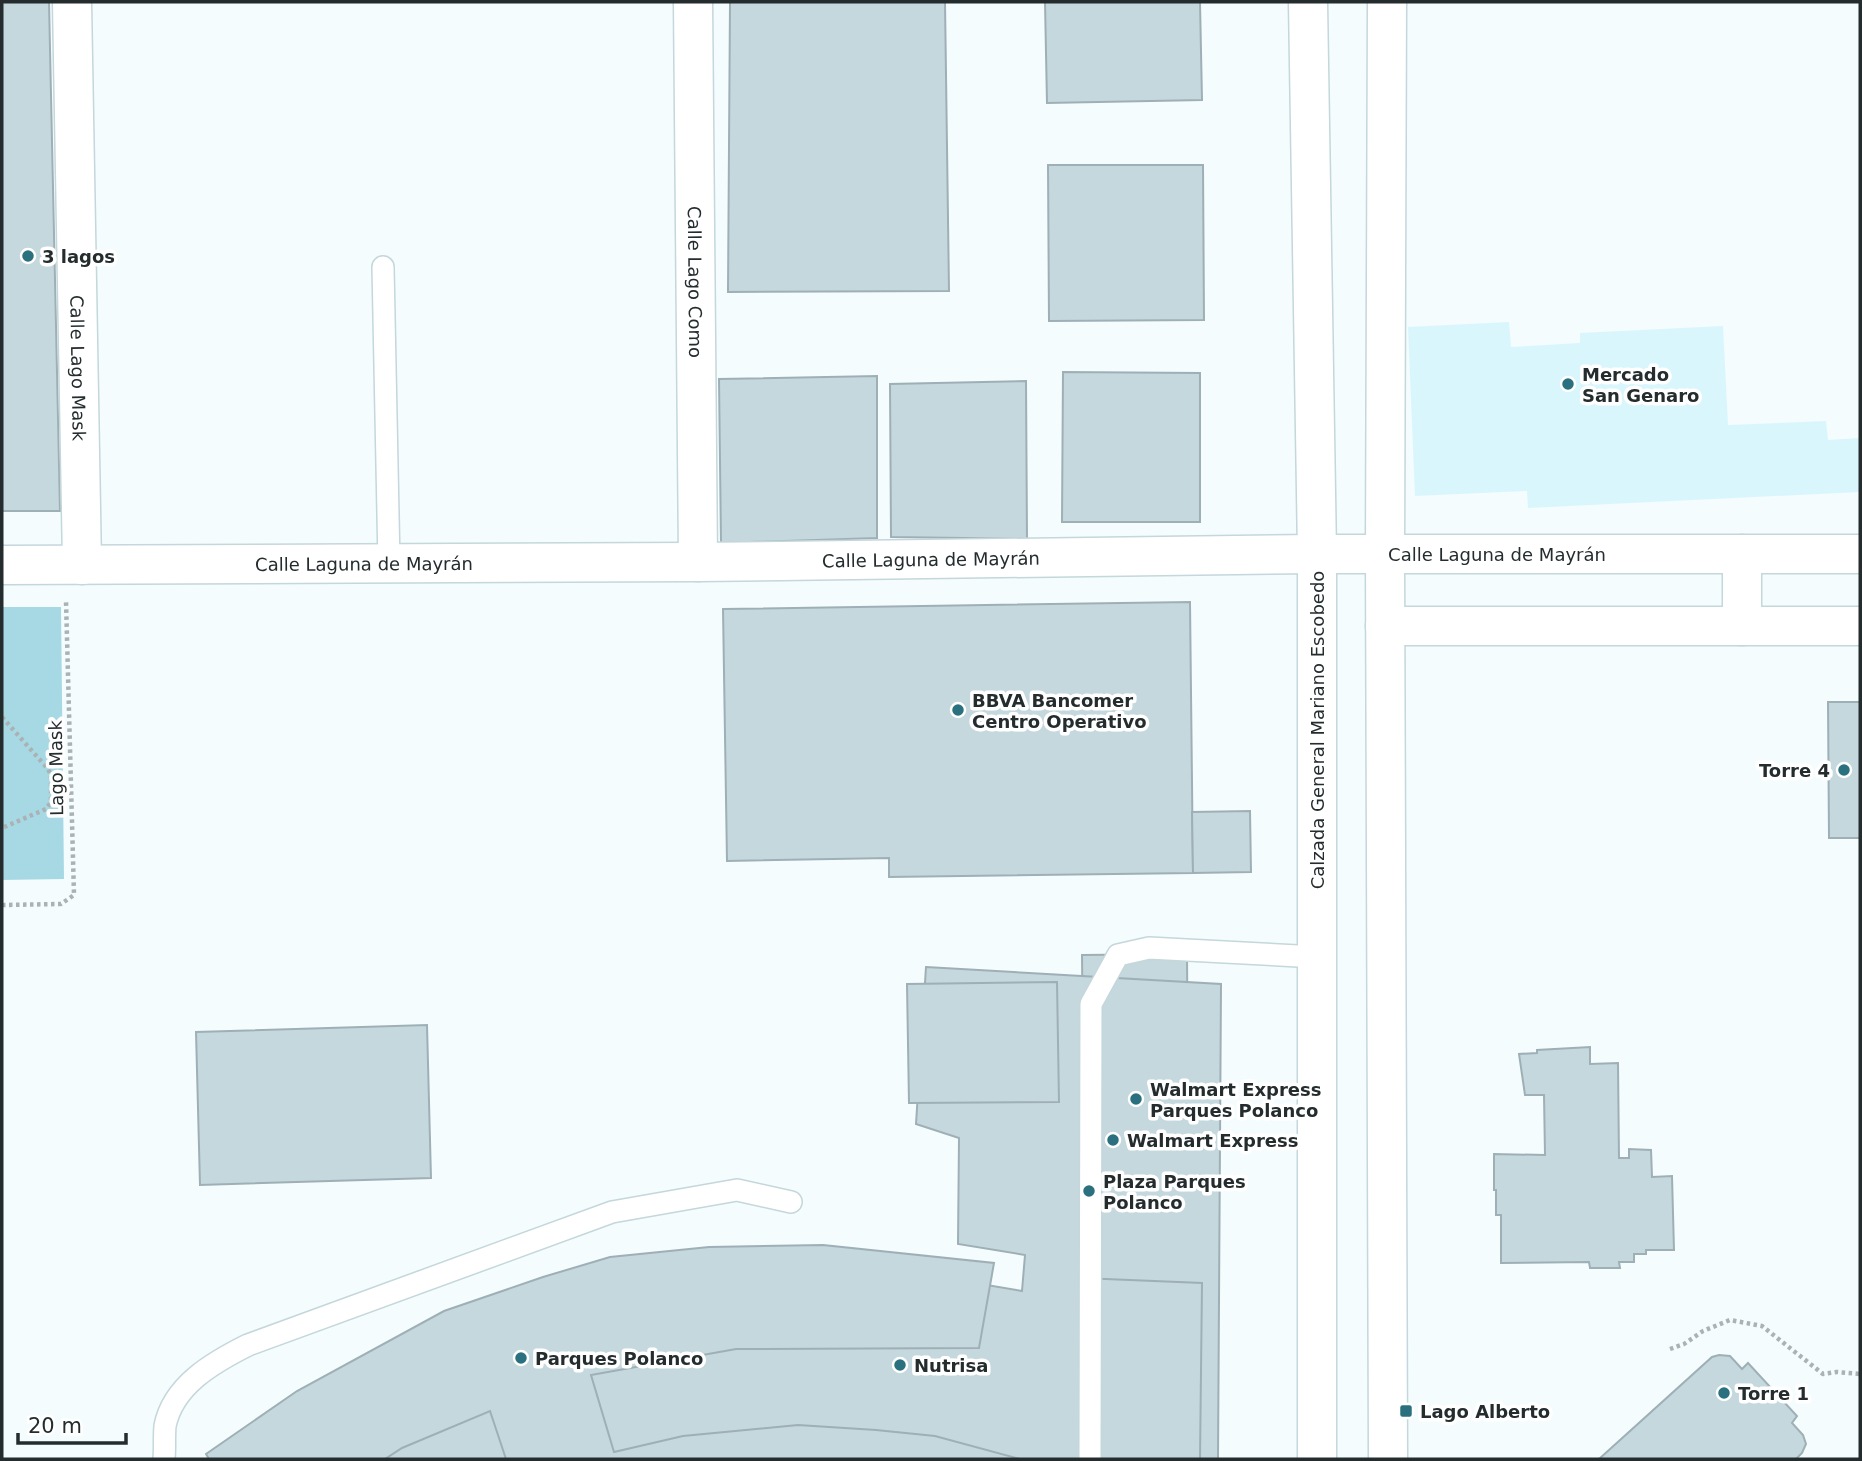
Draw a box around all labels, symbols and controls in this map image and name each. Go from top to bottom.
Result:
street label: Calle Lago Como [684,206,707,358]
place label: 3 lagos [42,246,115,267]
marker: 3 lagos [20,248,36,264]
street label: Calle Lago Mask [67,295,90,442]
place label: Mercado San Genaro [1582,364,1699,406]
marker: Mercado San Genaro [1560,376,1576,392]
street label: Calle Laguna de Mayrán [1388,544,1606,565]
street label: Calle Laguna de Mayrán [822,547,1040,571]
street label: Calle Laguna de Mayrán [255,552,473,574]
street label: Calzada General Mariano Escobedo [1307,571,1328,889]
place label: BBVA Bancomer Centro Operativo [972,690,1147,732]
marker: BBVA Bancomer Centro Operativo [950,702,966,718]
street label: Lago Mask [45,719,67,816]
place label: Torre 4 [1759,760,1830,781]
marker: Torre 4 [1836,762,1852,778]
place label: Walmart Express Parques Polanco [1150,1079,1321,1121]
marker: Walmart Express Parques Polanco [1128,1091,1144,1107]
place label: Walmart Express [1127,1130,1298,1151]
marker: Walmart Express [1105,1132,1121,1148]
place label: Plaza Parques Polanco [1103,1171,1246,1213]
marker: Plaza Parques Polanco [1081,1183,1097,1199]
place label: Parques Polanco [535,1348,703,1369]
marker: Parques Polanco [513,1350,529,1366]
place label: Nutrisa [914,1355,988,1376]
marker: Nutrisa [892,1357,908,1373]
place label: Torre 1 [1738,1383,1809,1404]
marker: Torre 1 [1716,1385,1732,1401]
place label: Lago Alberto [1420,1401,1550,1422]
scale bar [18,1402,126,1446]
marker: Lago Alberto [1398,1403,1414,1419]
text: 20 m [28,1414,82,1438]

